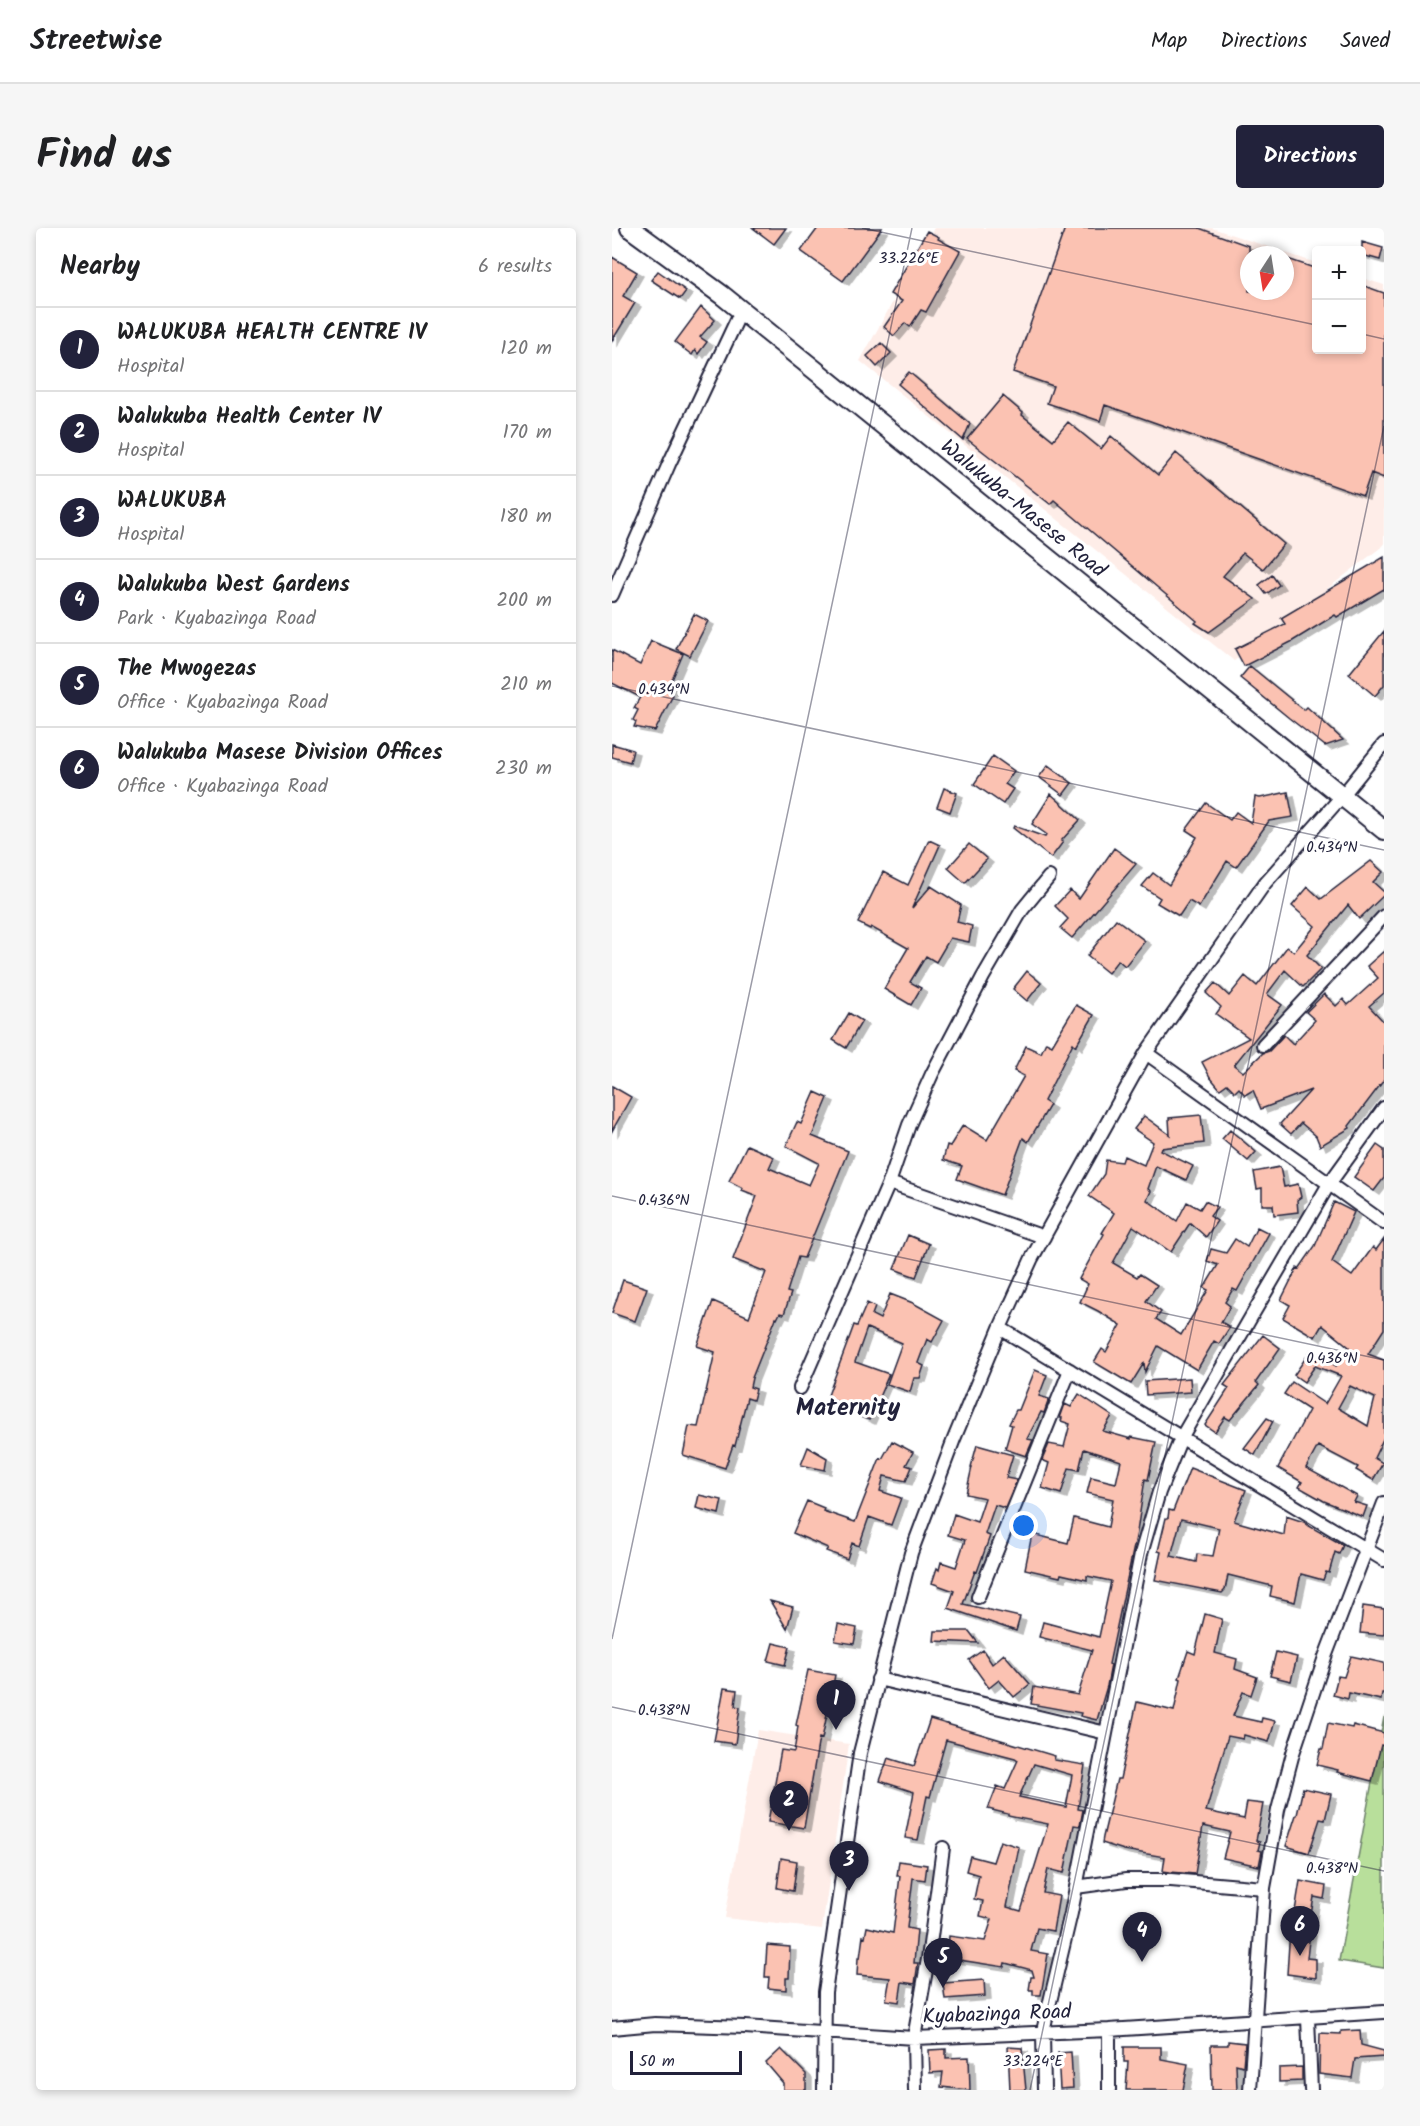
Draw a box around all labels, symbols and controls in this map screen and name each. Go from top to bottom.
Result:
text: Streetwise [30,19,162,64]
text: Map [1151,25,1187,58]
text: Directions [1220,25,1307,58]
text: Saved [1340,25,1390,58]
text: Find us [36,123,172,190]
button: Directions [1236,125,1384,188]
text: Nearby [60,246,140,288]
north arrow [1240,246,1294,300]
map controls [1312,246,1366,354]
button: + [1312,246,1366,300]
text: 33.226°E [879,247,940,271]
text: 6 results [478,251,552,283]
button: − [1312,300,1366,354]
text: WALUKUBA HEALTH CENTRE IV [117,316,427,351]
text: 1 [76,333,83,365]
text: 120 m [500,333,552,365]
text: Hospital [117,351,184,383]
text: Walukuba Health Center IV [117,400,381,435]
text: 2 [74,417,85,449]
text: 170 m [503,417,552,449]
street label: Walukuba-Masese Road [933,431,1114,587]
text: Hospital [117,435,184,467]
text: WALUKUBA [117,484,227,519]
text: 3 [74,501,85,533]
text: 180 m [500,501,552,533]
text: Hospital [117,519,184,551]
text: Walukuba West Gardens [117,568,350,603]
text: 4 [74,585,85,617]
text: 200 m [496,585,552,617]
text: Park · Kyabazinga Road [117,603,316,635]
text: The Mwogezas [117,652,256,687]
text: 5 [74,669,85,701]
text: 210 m [500,669,552,701]
text: 0.434°N [638,678,690,702]
text: Office · Kyabazinga Road [117,687,328,719]
text: Walukuba Masese Division Offices [117,736,443,771]
text: 6 [74,753,85,785]
text: 230 m [495,753,552,785]
text: Office · Kyabazinga Road [117,771,328,803]
text: 0.434°N [1306,836,1358,860]
text: 0.436°N [638,1189,690,1213]
text: 0.436°N [1306,1347,1358,1371]
district label: Maternity [796,1389,901,1428]
your location [1009,1511,1038,1540]
pin: 1 [816,1680,856,1730]
text: 0.438°N [638,1699,690,1723]
pin: 2 [770,1782,808,1831]
pin: 3 [830,1842,868,1891]
text: 0.438°N [1306,1857,1358,1881]
pin: 6 [1280,1906,1320,1956]
pin: 4 [1122,1912,1162,1962]
pin: 5 [924,1938,962,1988]
street label: Kyabazinga Road [922,1996,1072,2034]
scale bar [630,2048,742,2076]
text: 50 m [639,2049,675,2074]
text: 33.224°E [1003,2050,1064,2074]

